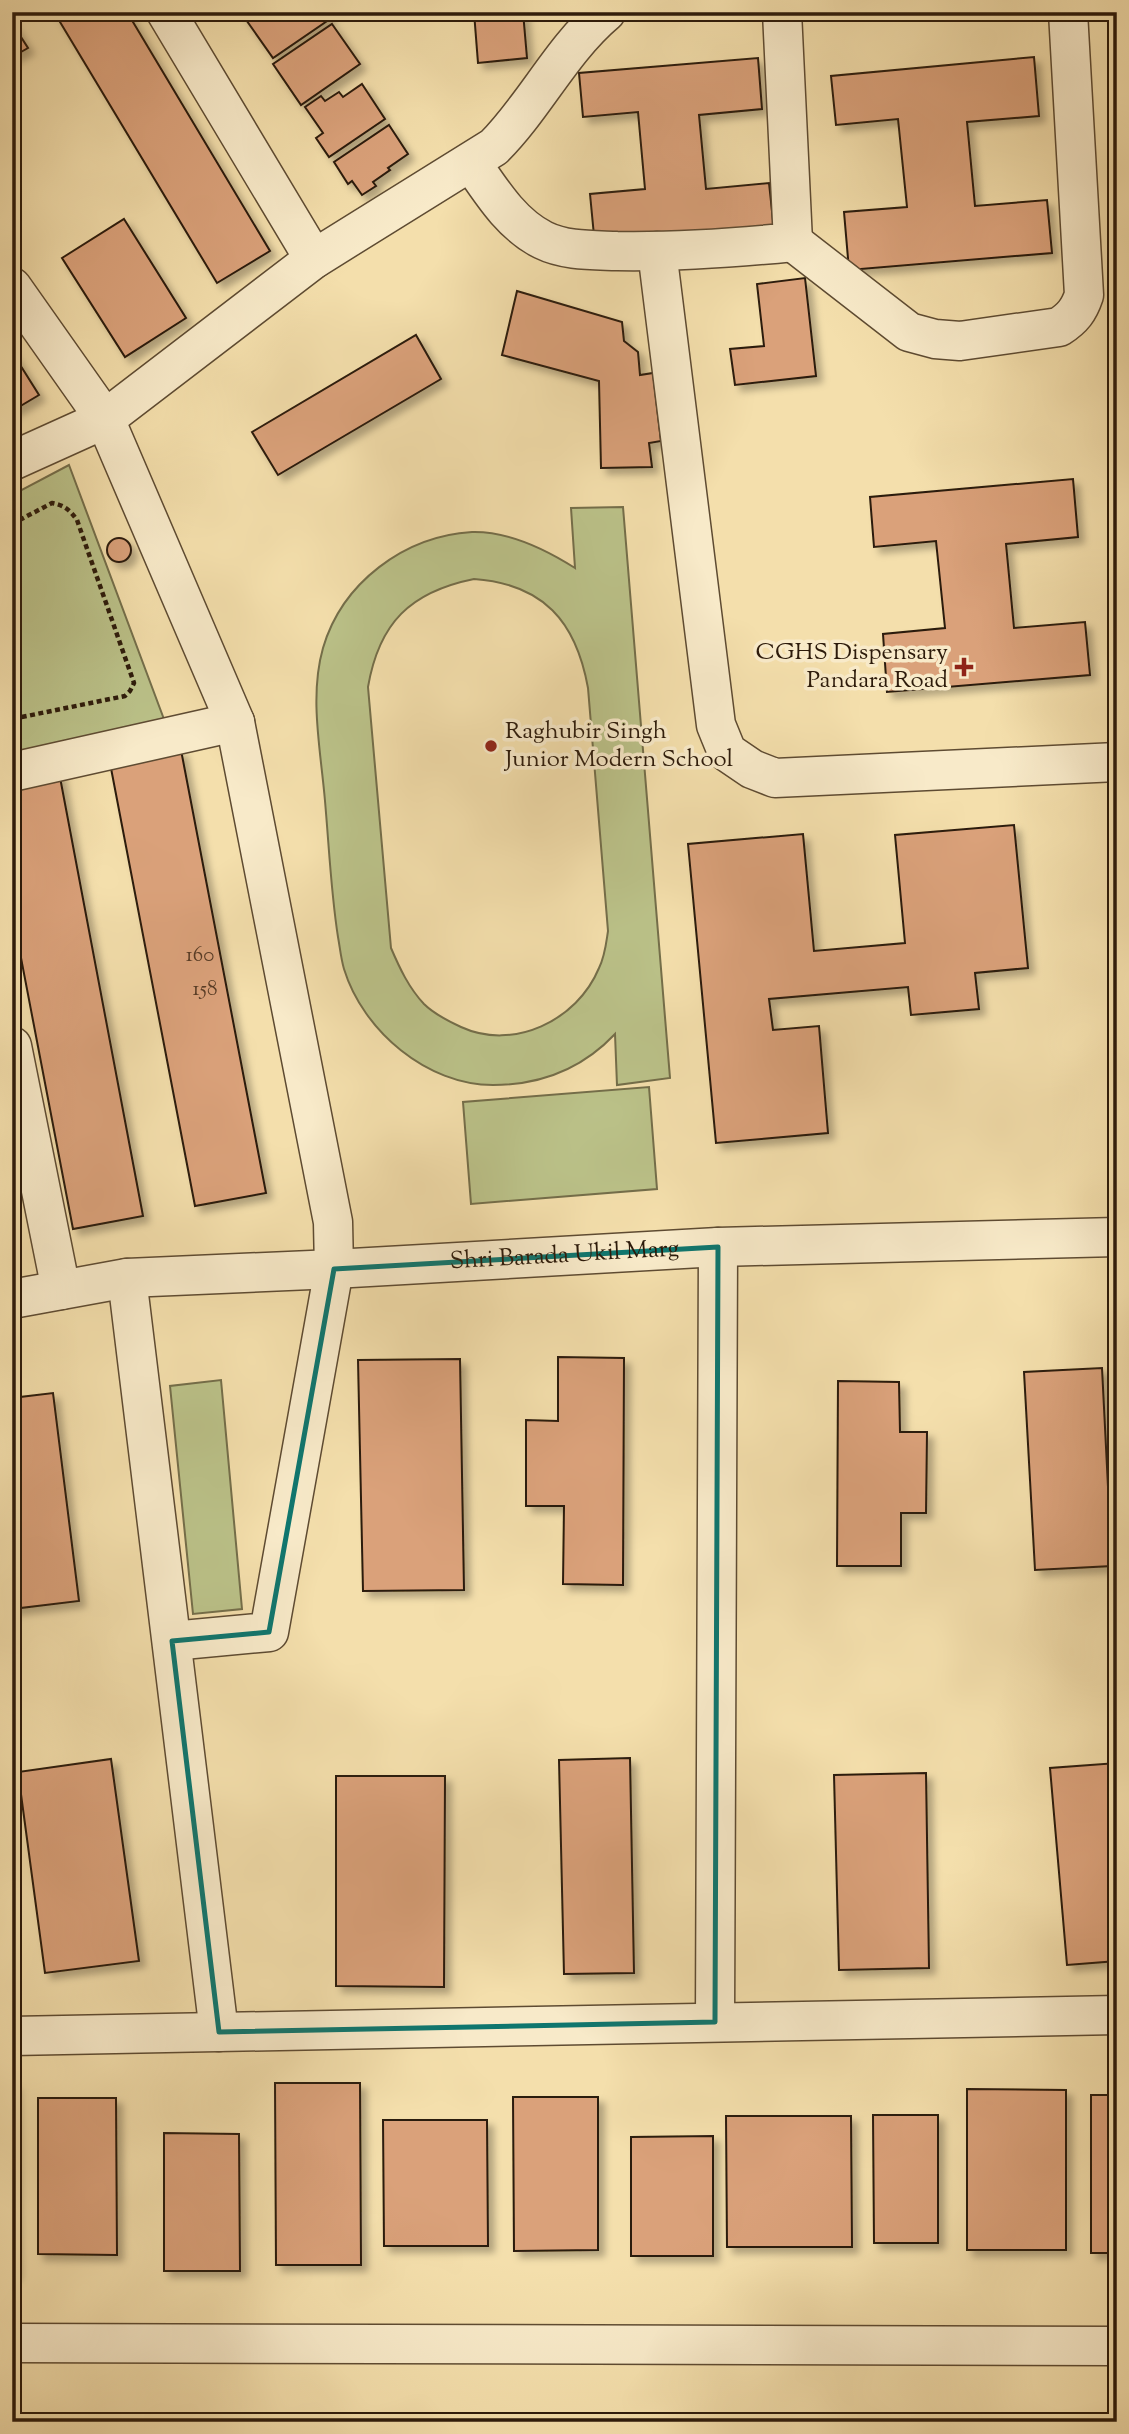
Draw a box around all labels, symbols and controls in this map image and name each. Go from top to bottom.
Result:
place label: CGHS Dispensary Pandara Road [756,636,948,698]
marker: CGHS Dispensary Pandara Road [954,657,974,677]
place label: Raghubir Singh Junior Modern School [503,715,734,777]
marker: Raghubir Singh Junior Modern School [483,738,499,754]
house number: 160 [186,941,214,971]
house number: 158 [193,975,217,1005]
street label: Shri Barada Ukil Marg [449,1232,680,1279]

